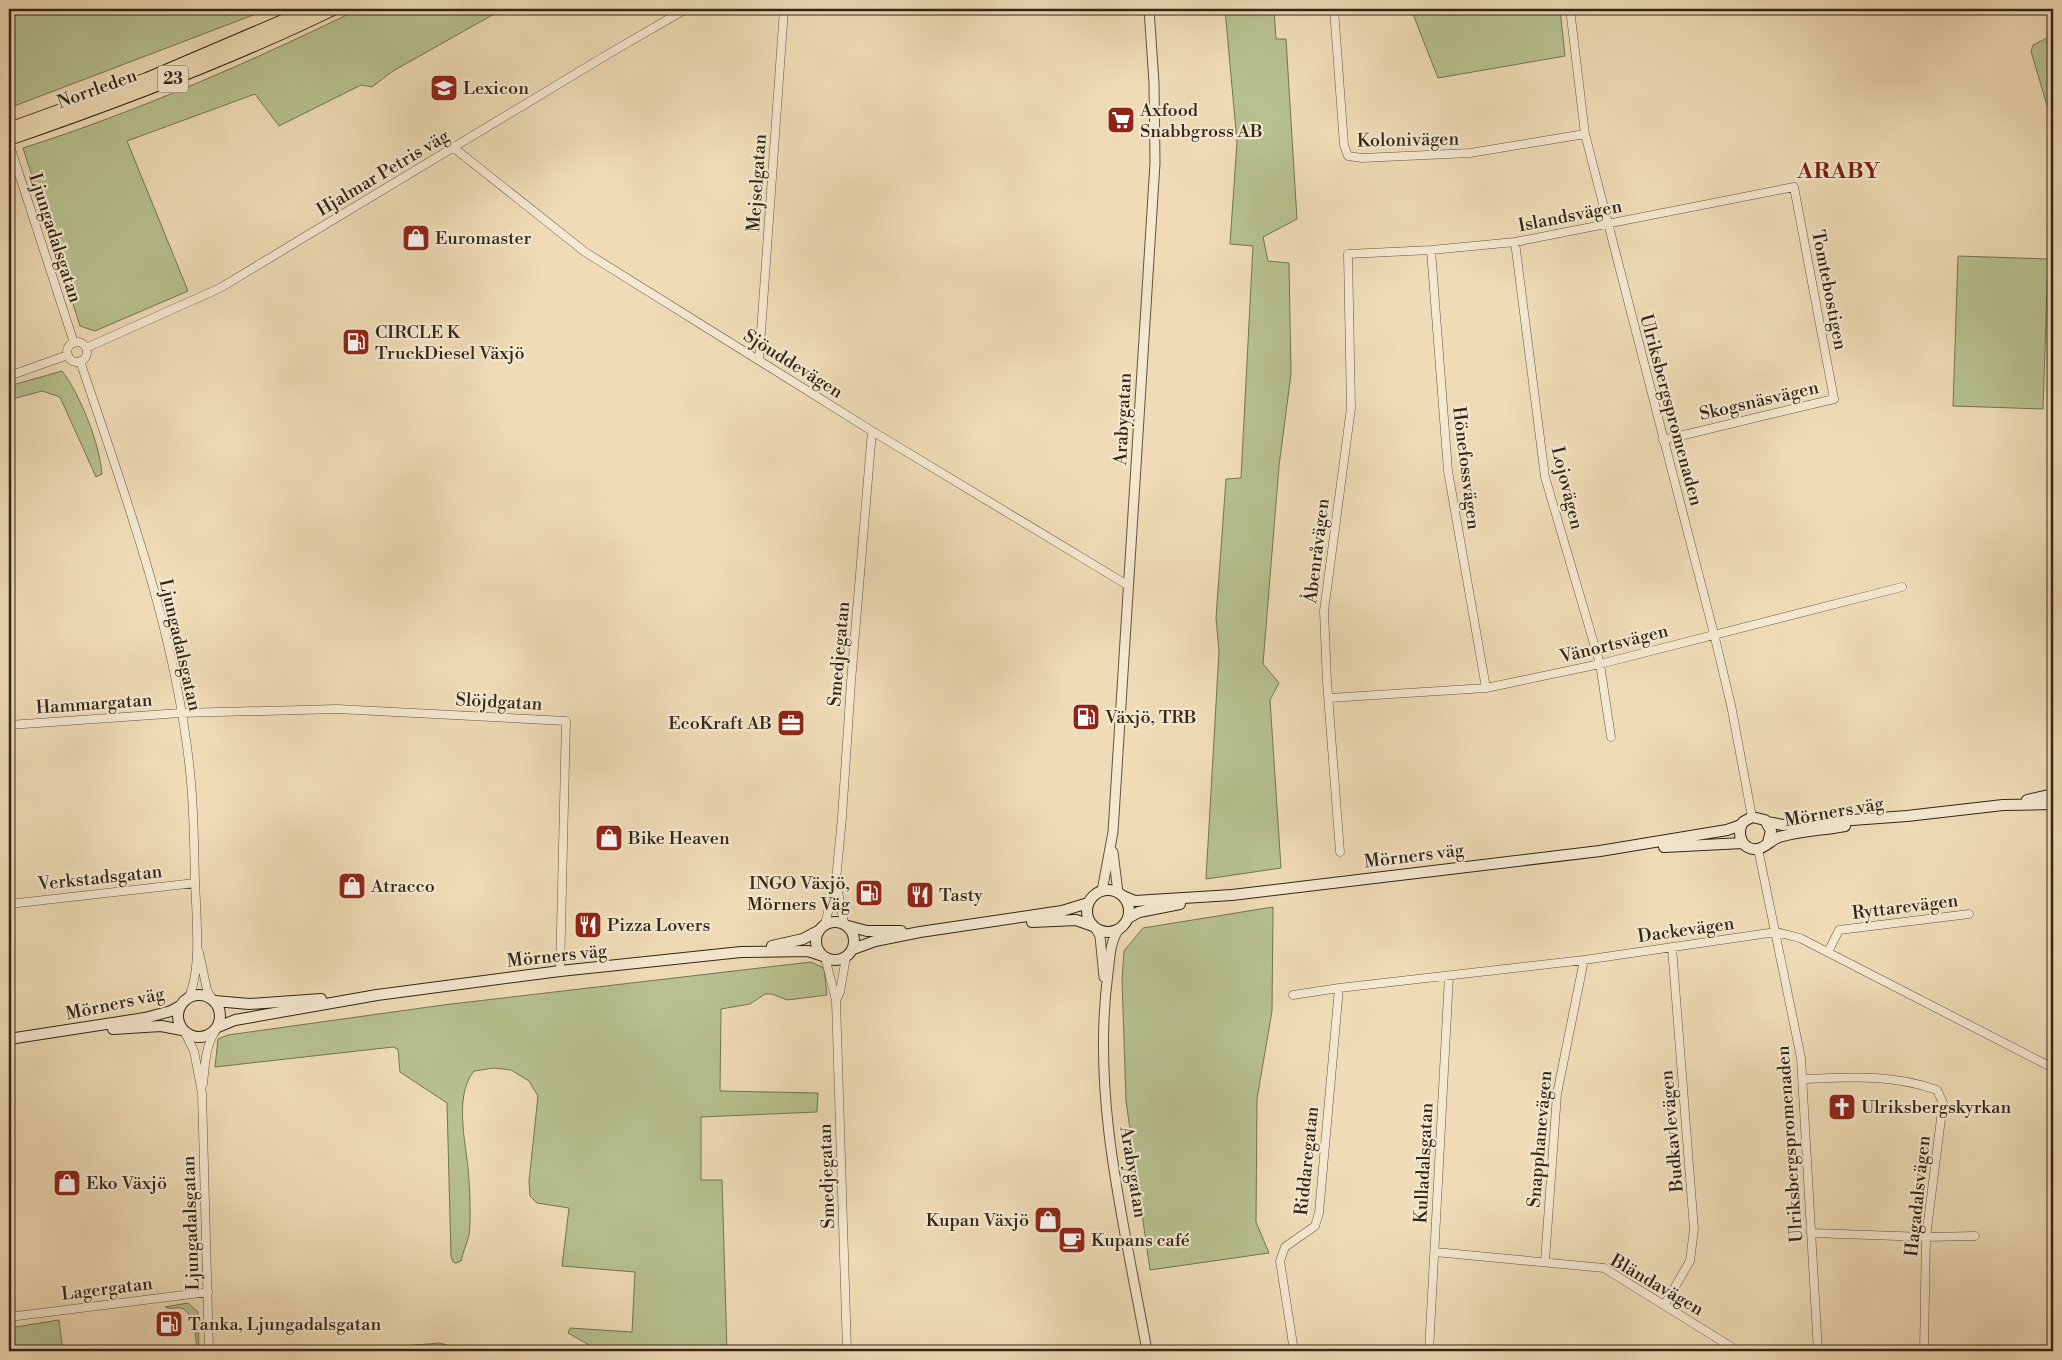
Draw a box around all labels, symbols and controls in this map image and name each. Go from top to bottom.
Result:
street label: Norrleden [54,64,140,114]
road number: 23 [158,66,188,92]
school or university icon: Lexicon [429,73,459,103]
place label: Lexicon [463,77,529,100]
place label: Axfood Snabbgross AB [1139,99,1263,143]
supermarket icon: Axfood Snabbgross AB [1106,105,1136,135]
street label: Hjalmar Petris väg [312,124,454,222]
street label: Kolonivägen [1357,128,1460,152]
street label: Mejselgatan [742,133,772,233]
district label: ARABY [1796,158,1881,185]
street label: Ljungadalsgatan [23,170,87,306]
street label: Islandsvägen [1516,195,1624,237]
shop icon: Euromaster [401,223,431,253]
place label: Euromaster [435,227,532,250]
street label: Tomtebostigen [1806,228,1852,352]
street label: Ulriksbergspromenaden [1634,312,1708,509]
place label: CIRCLE K TruckDiesel Växjö [375,321,525,365]
street label: Sjöuddevägen [739,324,847,404]
fuel station icon: CIRCLE K TruckDiesel Växjö [341,327,371,357]
street label: Arabygatan [1109,372,1137,467]
street label: Skogsnäsvägen [1697,376,1821,426]
street label: Hönefossvägen [1447,405,1485,531]
street label: Lojovägen [1546,444,1588,532]
street label: Åbenråvägen [1299,497,1335,606]
street label: Ljungadalsgatan [154,577,206,713]
street label: Smedjegatan [823,600,855,707]
street label: Vänortsvägen [1556,619,1671,669]
street label: Hammargatan [35,688,153,720]
street label: Slöjdgatan [455,688,543,716]
fuel station icon: Växjö, TRB [1071,702,1101,732]
place label: Växjö, TRB [1104,706,1196,729]
office icon: EcoKraft AB [776,708,806,738]
place label: EcoKraft AB [668,712,772,735]
street label: Mörners väg [1782,792,1886,832]
shop icon: Bike Heaven [594,823,624,853]
place label: Bike Heaven [627,827,730,850]
street label: Mörners väg [1363,838,1466,874]
street label: Verkstadsgatan [36,860,164,896]
shop icon: Atracco [337,871,367,901]
place label: INGO Växjö, Mörners Väg [747,872,851,916]
place label: Atracco [370,875,435,898]
fuel station icon: INGO Växjö, Mörners Väg [854,878,884,908]
restaurant icon: Tasty [905,880,935,910]
place label: Tasty [939,884,983,907]
street label: Ryttarevägen [1851,889,1960,925]
restaurant icon: Pizza Lovers [573,910,603,940]
street label: Dackevägen [1636,912,1736,948]
place label: Pizza Lovers [607,914,711,937]
street label: Mörners väg [506,939,609,973]
street label: Mörners väg [63,982,167,1026]
street label: Ulriksbergspromenaden [1772,1044,1808,1243]
street label: Snapphanevägen [1523,1069,1557,1208]
street label: Budkavlevägen [1655,1069,1689,1194]
church icon: Ulriksbergskyrkan [1827,1092,1857,1122]
place label: Ulriksbergskyrkan [1861,1096,2011,1119]
street label: Kulladalsgatan [1409,1102,1439,1224]
street label: Riddaregatan [1290,1105,1324,1217]
street label: Smedjegatan [814,1123,840,1229]
street label: Arabygatan [1114,1123,1152,1220]
street label: Hagadalsvägen [1900,1134,1936,1258]
street label: Ljungadalsgatan [177,1155,205,1291]
shop icon: Eko Växjö [52,1168,82,1198]
place label: Eko Växjö [86,1172,167,1195]
shop icon: Kupan Växjö [1033,1205,1063,1235]
place label: Kupan Växjö [926,1209,1029,1232]
cafe icon: Kupans café [1057,1225,1087,1255]
place label: Kupans café [1091,1229,1190,1252]
street label: Bländavägen [1605,1249,1708,1321]
street label: Lagergatan [60,1272,154,1306]
fuel station icon: Tanka, Ljungadalsgatan [154,1309,184,1339]
place label: Tanka, Ljungadalsgatan [188,1313,381,1336]

